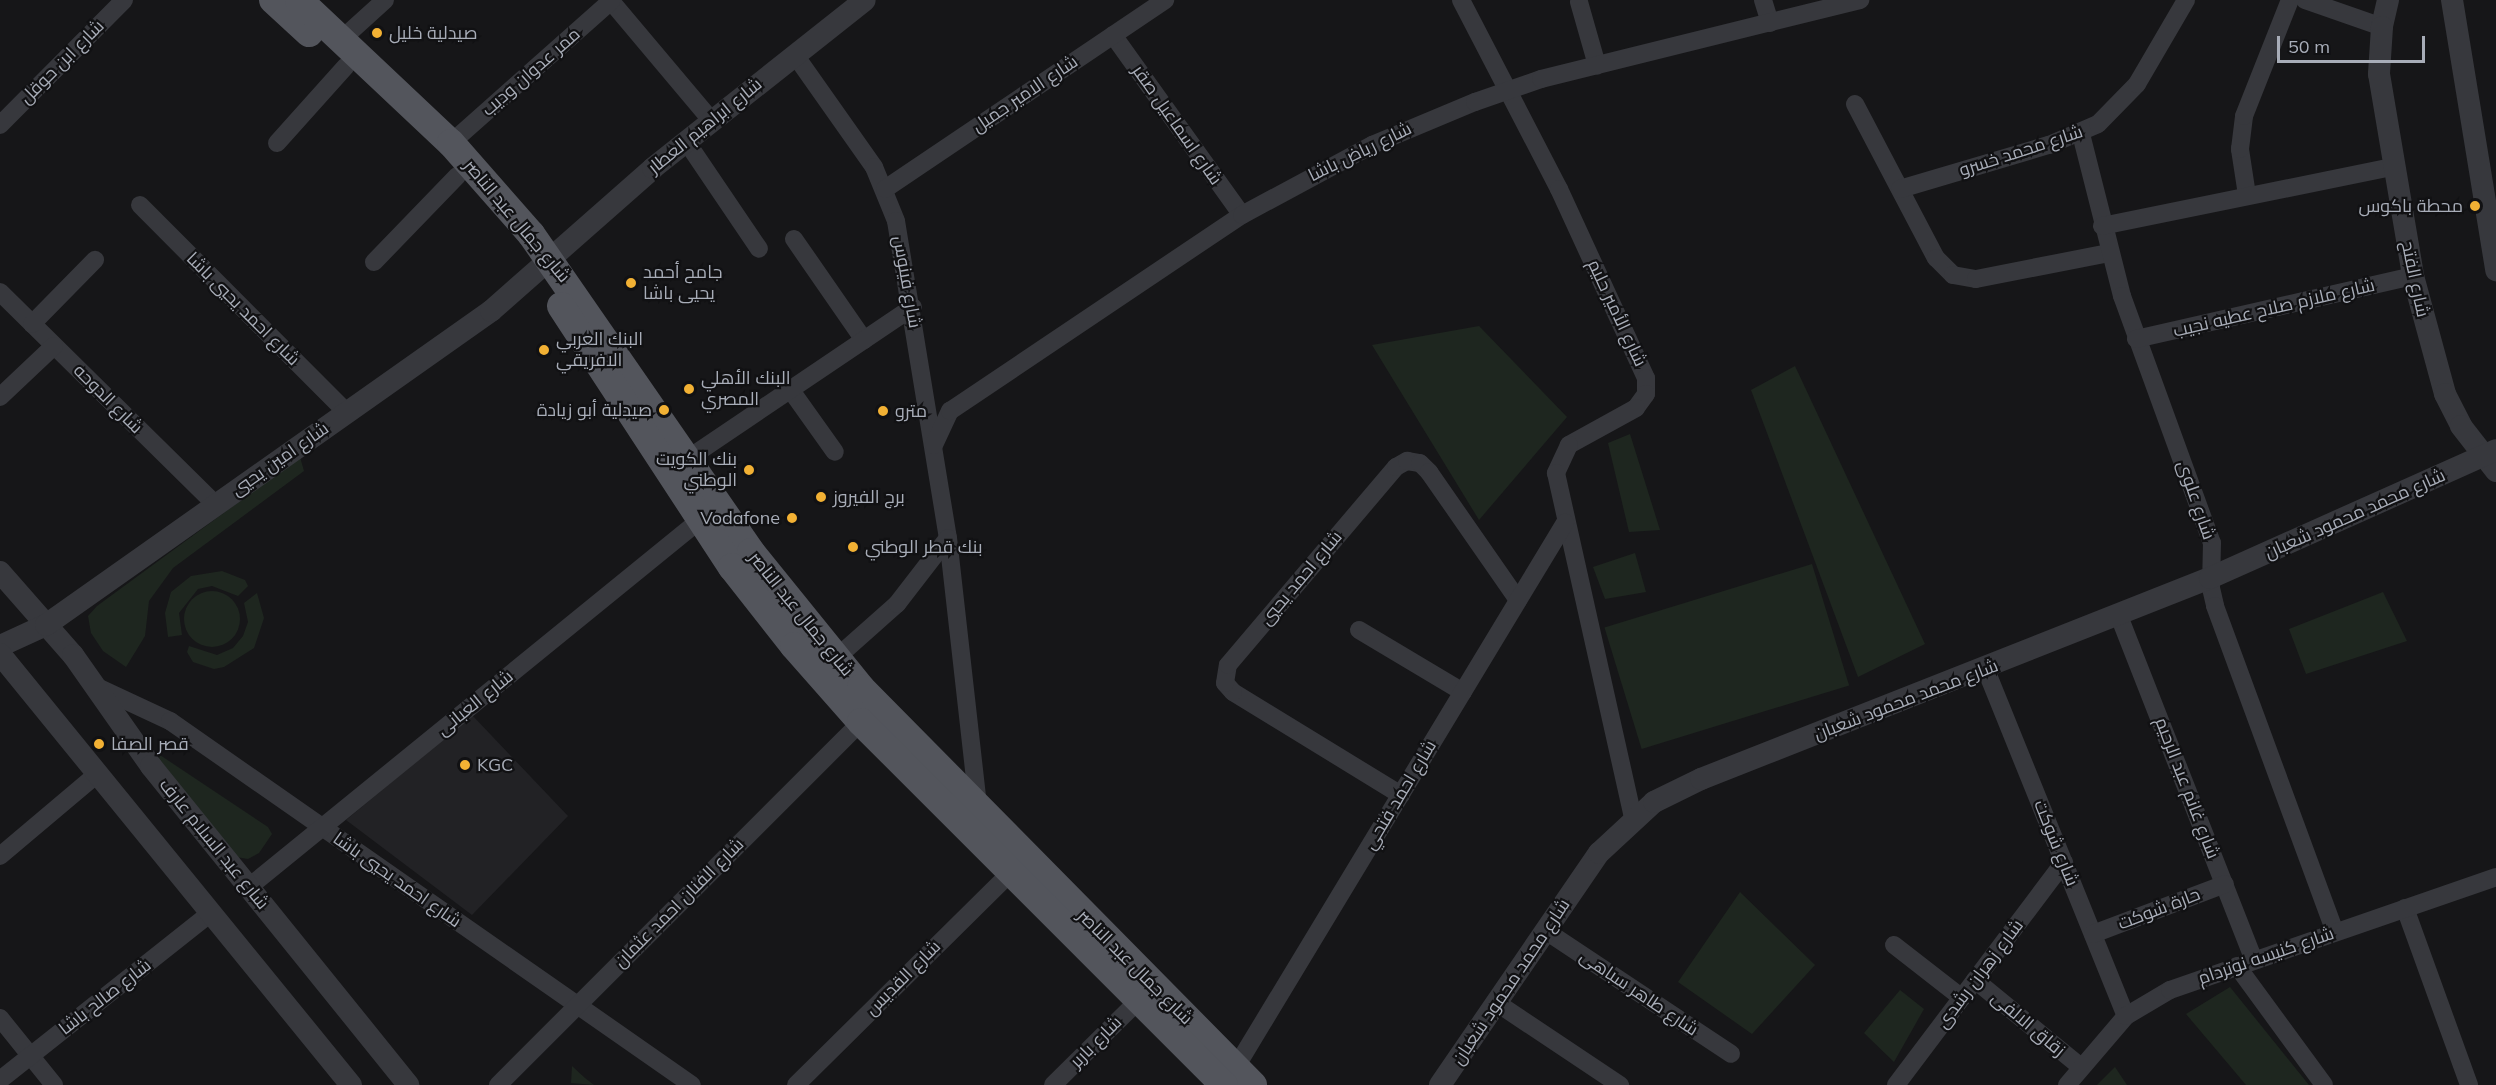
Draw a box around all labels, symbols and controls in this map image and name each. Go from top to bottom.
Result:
street label: شارع ابن حوقل [15,15,109,109]
place label: صيدلية خليل [389,22,477,44]
street label: ممر عدوان وديب [477,23,585,121]
scale bar [2280,24,2428,62]
marker: صيدلية خليل [370,26,384,40]
text: 50 m [2288,35,2330,58]
street label: شارع الامير جميل [968,51,1082,137]
street label: شارع اسماعيل صقر [1128,61,1226,189]
street label: شارع ابراهيم العطار [644,73,766,179]
street label: شارع رياض باشا [1305,118,1415,186]
street label: شارع محمد خسرو [1956,121,2086,181]
street label: شارع جمال عبد الناصر [459,155,575,287]
place label: محطة باكوس [2358,195,2463,217]
marker: محطة باكوس [2468,199,2482,213]
street label: شارع فينوس [888,234,926,330]
street label: شارع الفتح [2396,239,2434,319]
street label: شارع احمد يحيي باشا [182,248,304,370]
street label: شارع الأمير حليم [1583,256,1651,370]
place label: جامح أحمد يحيى باشا [643,262,722,304]
street label: شارع ملازم صلاح عطيه نجيب [2171,274,2377,342]
marker: جامح أحمد يحيى باشا [624,276,638,290]
place label: البنك العربي الافريقي [556,329,643,372]
marker: البنك العربي الافريقي [537,343,551,357]
street label: شارع الدوحه [69,360,147,438]
place label: البنك الأهلي المصري [701,368,790,410]
marker: البنك الأهلي المصري [682,382,696,396]
place label: صيدلية أبو زيادة [537,399,652,421]
place label: مترو [895,400,927,422]
marker: صيدلية أبو زيادة [657,403,671,417]
marker: مترو [876,404,890,418]
street label: شارع امين يحيي [227,417,333,501]
place label: بنك الكويت الوطني [656,449,737,492]
street label: شارع علوى [2172,458,2220,542]
marker: بنك الكويت الوطني [742,463,756,477]
street label: شارع محمد محمود شعبان [2261,464,2449,564]
place label: برج الفيروز [833,486,905,508]
marker: برج الفيروز [814,490,828,504]
place label: Vodafone [700,507,780,529]
marker: Vodafone [785,511,799,525]
street label: شارع احمد يحيي [1255,526,1347,630]
place label: بنك قطر الوطني [865,536,983,558]
marker: بنك قطر الوطني [846,540,860,554]
street label: شارع جمال عبد الناصر [744,547,858,681]
street label: شارع محمد محمود شعبان [1811,655,2001,745]
street label: شارع العبانى [432,666,518,740]
street label: شارع غانم عبد الرحيم [2150,714,2224,862]
place label: قصر الصفا [111,733,189,755]
street label: شارع احمد فتحي [1359,736,1441,854]
marker: قصر الصفا [92,737,106,751]
place label: KGC [477,754,513,776]
marker: KGC [458,758,472,772]
street label: شارع عبد السلام عارف [154,774,274,914]
street label: شارع شوكت [2029,797,2083,889]
street label: شارع احمد يحيي باشا [329,828,465,932]
street label: شارع الفنان احمد عثمان [610,834,748,972]
street label: حارة شوكت [2115,883,2203,935]
street label: شارع محمد محمود شعبان [1447,895,1575,1069]
street label: شارع جمال عبد الناصر [1073,905,1197,1029]
street label: شارع زهران رشدى [1932,915,2028,1033]
street label: شارع كنيسه نوتردام [2195,923,2337,989]
street label: شارع القديس [861,936,945,1020]
street label: شارع طاهر سباهى [1576,945,1702,1041]
street label: شارع صالح باشا [55,954,155,1040]
street label: زقاق الالفى [1987,987,2069,1061]
street label: شارع باربر [1066,1012,1126,1072]

